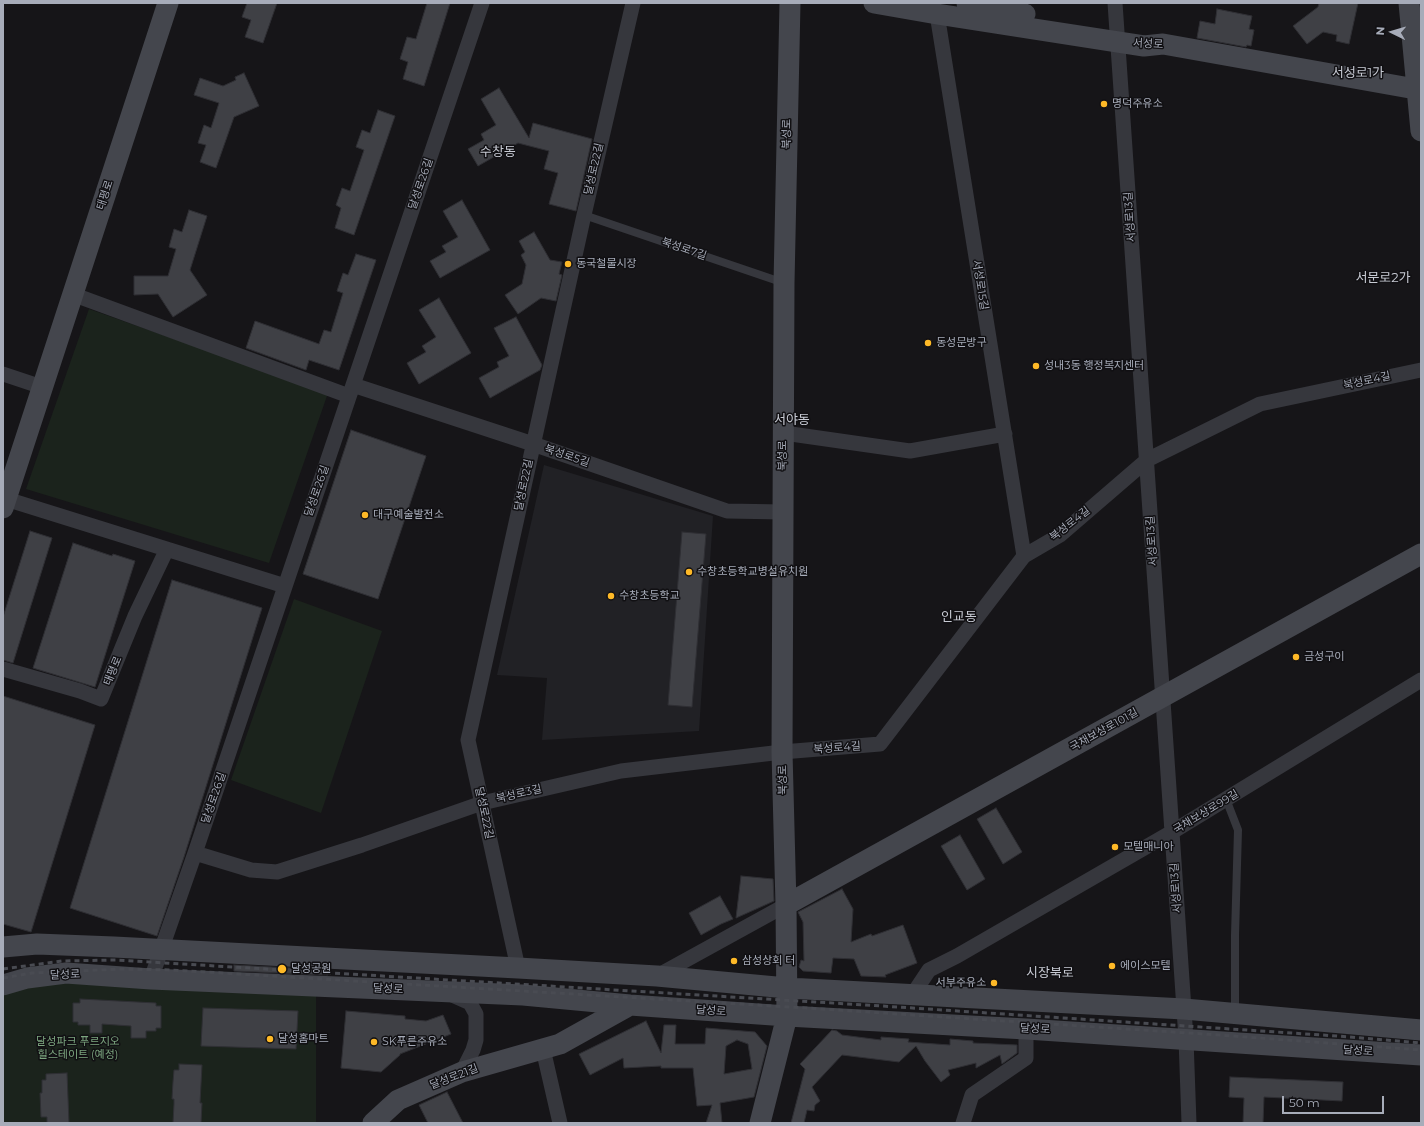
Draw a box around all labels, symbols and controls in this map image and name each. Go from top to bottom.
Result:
north arrow [1372,12,1412,52]
text: N [1373,26,1387,36]
street label: 서성로 [1132,37,1164,51]
district label: 서성로1가 [1332,65,1384,81]
place label: 명덕주유소 [1112,97,1163,111]
marker: 명덕주유소 [1099,99,1109,109]
street label: 북성로 [780,119,794,149]
street label: 달성로22길 [582,142,606,196]
district label: 수창동 [480,144,516,160]
street label: 달성로26길 [406,157,436,211]
street label: 태평로 [94,179,116,211]
street label: 서성로13길 [1122,191,1138,243]
street label: 북성로7길 [660,235,708,263]
place label: 동국철물시장 [576,257,637,271]
marker: 동국철물시장 [563,259,573,269]
street label: 서성로15길 [970,259,990,311]
district label: 서문로2가 [1355,270,1411,286]
place label: 동성문방구 [936,336,987,350]
marker: 동성문방구 [923,338,933,348]
place label: 성내3동 행정복지센터 [1044,359,1144,373]
marker: 성내3동 행정복지센터 [1031,361,1041,371]
street label: 북성로4길 [1342,370,1392,392]
district label: 서야동 [774,412,810,428]
street label: 북성로 [776,441,790,471]
street label: 북성로5길 [543,442,591,470]
street label: 달성로22길 [512,458,536,512]
street label: 달성로26길 [302,464,332,518]
street label: 북성로4길 [1047,504,1093,544]
place label: 대구예술발전소 [373,508,444,522]
marker: 대구예술발전소 [360,510,370,520]
street label: 서성로13길 [1144,515,1160,567]
place label: 수창초등학교병설유치원 [697,565,808,579]
marker: 수창초등학교병설유치원 [684,567,694,577]
place label: 수창초등학교 [619,589,680,603]
marker: 수창초등학교 [606,591,616,601]
district label: 인교동 [941,609,977,625]
place label: 금성구이 [1304,650,1344,664]
marker: 금성구이 [1291,652,1301,662]
street label: 태평로 [101,654,125,688]
street label: 국채보상로101길 [1068,706,1140,754]
street label: 북성로4길 [813,740,861,756]
street label: 북성로 [776,765,790,795]
street label: 달성로26길 [199,771,229,825]
street label: 북성로3길 [495,782,543,806]
street label: 달성로22길 [472,786,496,840]
street label: 국채보상로99길 [1171,787,1241,837]
place label: 모텔매니아 [1123,840,1174,854]
marker: 모텔매니아 [1110,842,1120,852]
street label: 서성로13길 [1168,862,1184,914]
place label: 삼성상회 터 [742,954,795,968]
marker: 삼성상회 터 [729,956,739,966]
place label: 에이스모텔 [1120,959,1171,973]
marker: 에이스모텔 [1107,961,1117,971]
place label: 달성공원 [291,962,331,976]
marker: 달성공원 [276,963,288,975]
district label: 시장북로 [1026,965,1074,981]
street label: 달성로 [50,968,80,982]
place label: 서부주유소 [935,976,986,990]
marker: 서부주유소 [989,978,999,988]
street label: 달성로 [372,982,404,996]
street label: 달성로 [695,1003,727,1019]
street label: 달성로 [1019,1022,1051,1036]
place label: 달성홈마트 [278,1032,329,1046]
marker: 달성홈마트 [265,1034,275,1044]
park label: 달성파크 푸르지오 힐스테이트 (예정) [36,1035,120,1061]
place label: SK푸른주유소 [382,1035,447,1049]
marker: SK푸른주유소 [369,1037,379,1047]
street label: 달성로 [1342,1043,1374,1059]
street label: 달성로21길 [428,1062,480,1092]
scale bar [1284,1088,1386,1114]
text: 50 m [1289,1095,1320,1110]

